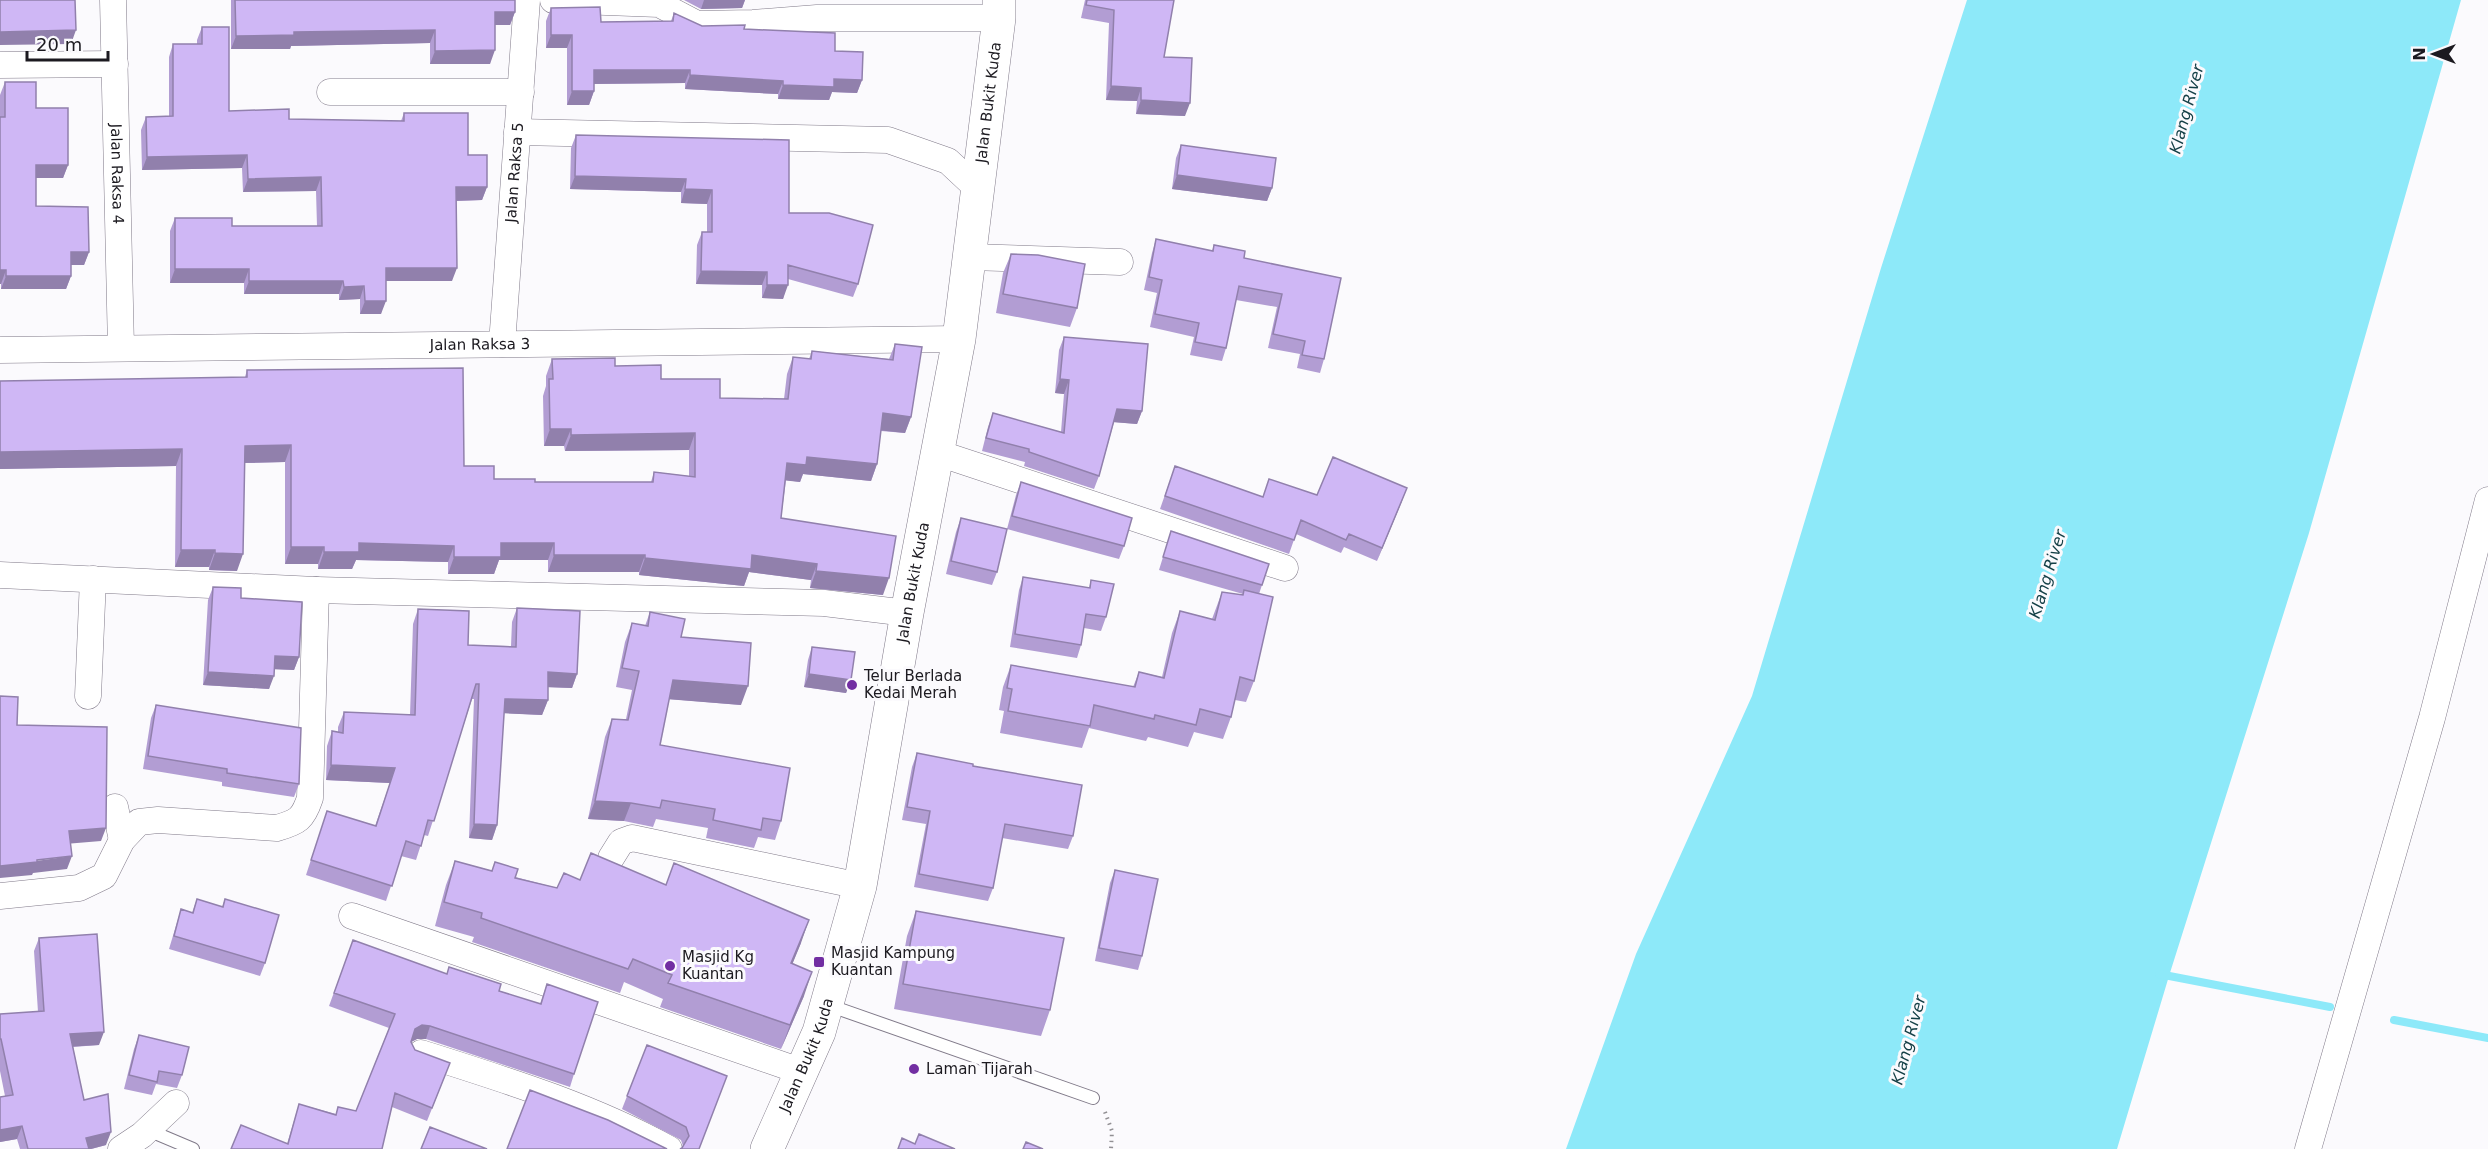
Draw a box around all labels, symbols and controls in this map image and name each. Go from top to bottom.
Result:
scale bar [27,24,108,62]
north arrow [2404,24,2464,84]
text: 20 m [36,34,82,55]
street label: Jalan Bukit Kuda [972,41,1005,165]
text: N [2410,47,2429,61]
water label: Klang River [2165,61,2208,156]
street label: Jalan Raksa 4 [107,122,127,224]
street label: Jalan Raksa 5 [502,122,527,224]
street label: Jalan Raksa 3 [429,335,530,354]
street label: Jalan Bukit Kuda [893,521,933,645]
water label: Klang River [2025,526,2070,621]
place label: Telur Berlada Kedai Merah [863,667,962,702]
marker: Telur Berlada Kedai Merah [845,678,859,692]
place label: Masjid Kampung Kuantan [831,944,955,979]
place label: Masjid Kg Kuantan [682,948,754,983]
marker: Masjid Kampung Kuantan [812,955,826,969]
marker: Masjid Kg Kuantan [663,959,677,973]
water label: Klang River [1887,992,1930,1087]
street label: Jalan Bukit Kuda [775,996,837,1116]
place label: Laman Tijarah [926,1060,1033,1078]
marker: Laman Tijarah [907,1062,921,1076]

